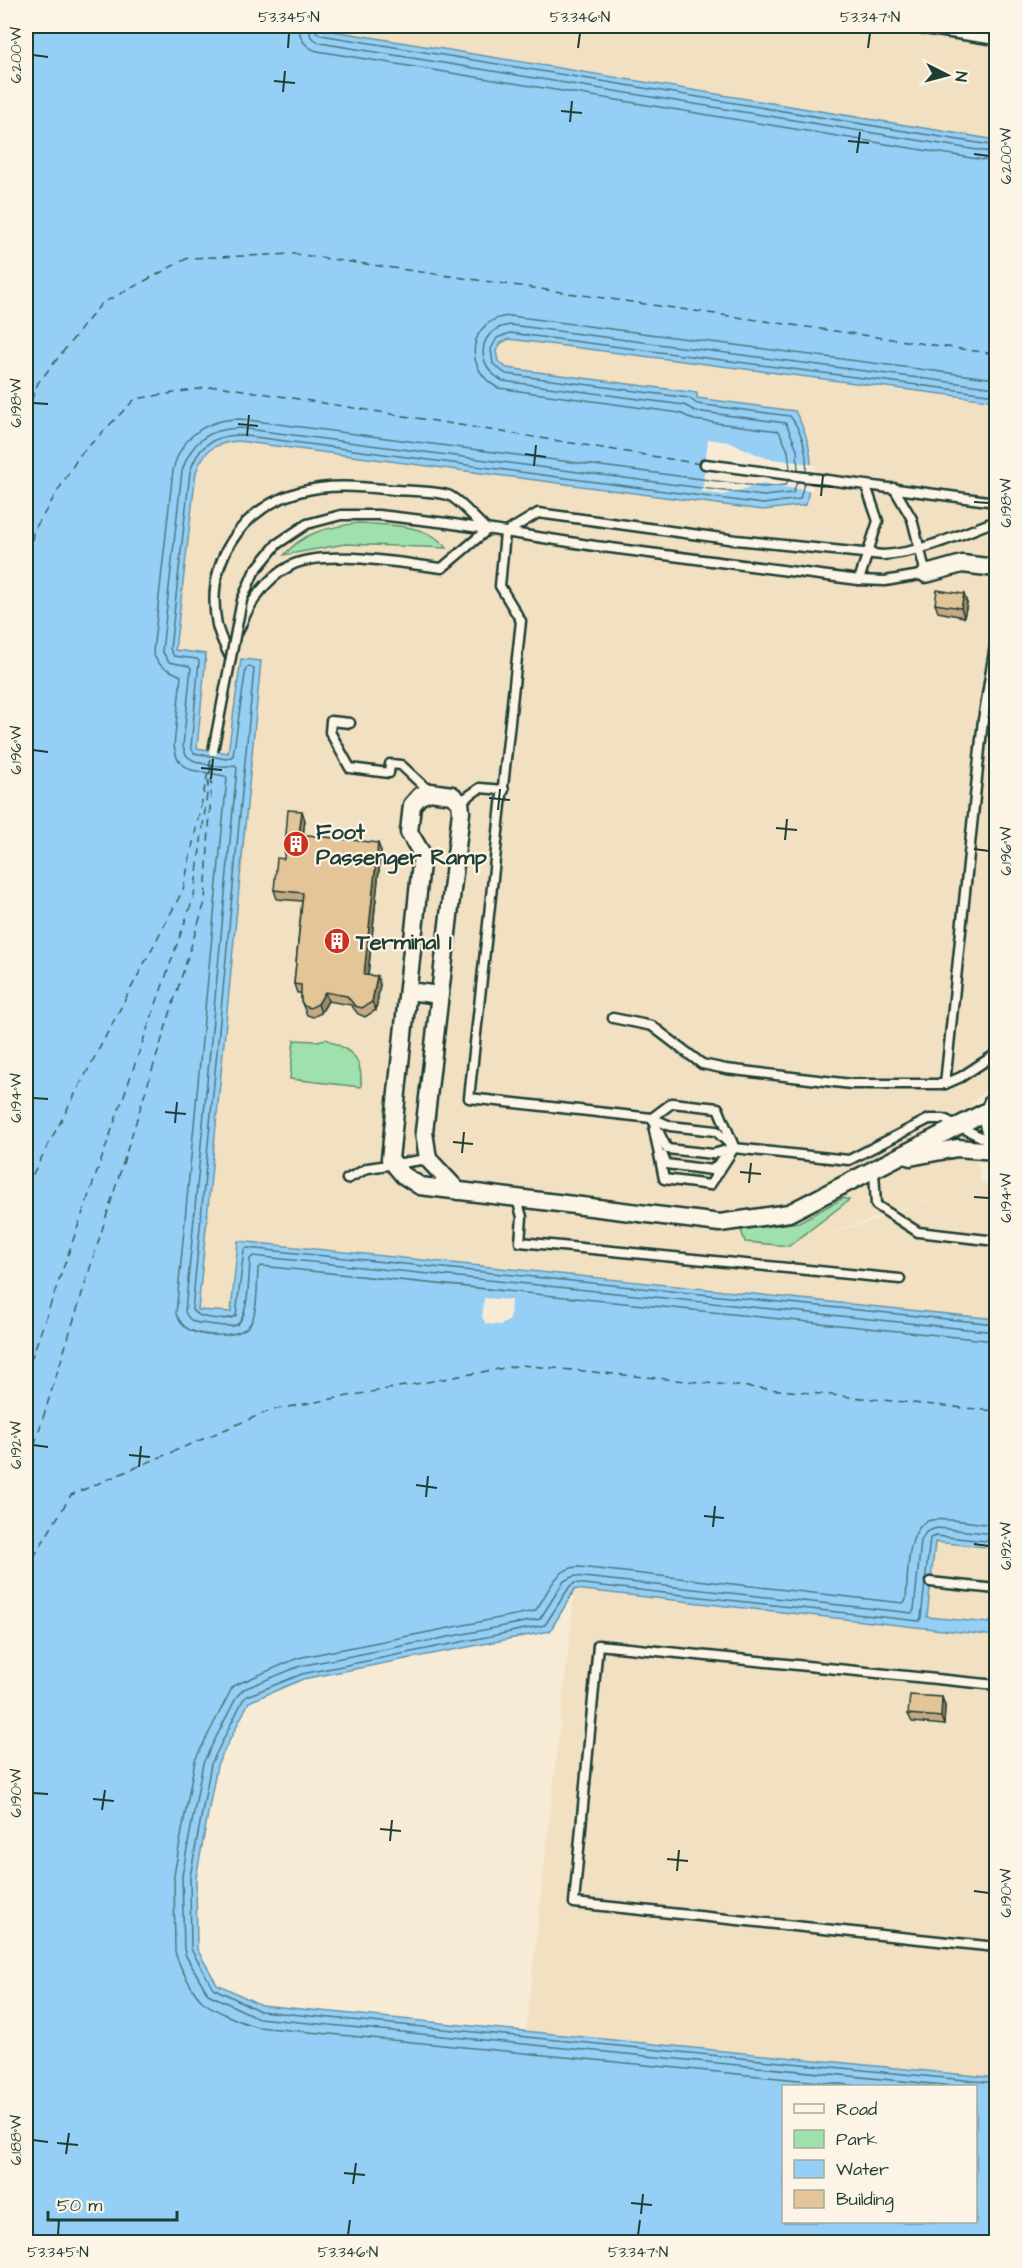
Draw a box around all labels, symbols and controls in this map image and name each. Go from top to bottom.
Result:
text: 53.345°N [258,7,320,28]
text: 53.346°N [550,7,610,28]
text: 53.347°N [840,7,900,28]
text: 6.200°W [6,27,27,83]
north arrow [917,45,977,105]
text: N [949,70,972,83]
text: 6.200°W [996,128,1017,184]
text: 6.198°W [6,378,27,428]
text: 6.198°W [996,478,1017,528]
text: 6.196°W [6,726,27,774]
place label: Foot Passenger Ramp [316,817,487,874]
text: 6.196°W [996,827,1017,875]
building icon: Foot Passenger Ramp [281,829,311,859]
building icon: Terminal 1 [322,926,352,956]
place label: Terminal 1 [355,927,452,958]
text: 6.194°W [6,1073,27,1123]
text: 6.194°W [996,1173,1017,1223]
text: 6.192°W [6,1421,27,1469]
text: 6.192°W [996,1522,1017,1570]
text: 6.190°W [6,1769,27,1817]
text: 6.190°W [996,1869,1017,1917]
legend [782,2085,977,2223]
text: Road [836,2097,877,2122]
text: 6.188°W [6,2115,27,2165]
text: Park [836,2127,878,2152]
text: Water [836,2157,889,2182]
scale bar [48,2184,177,2222]
text: Building [836,2187,894,2213]
text: 50 m [57,2193,102,2218]
text: 53.345°N [27,2242,89,2263]
text: 53.346°N [318,2242,378,2263]
text: 53.347°N [608,2242,668,2263]

